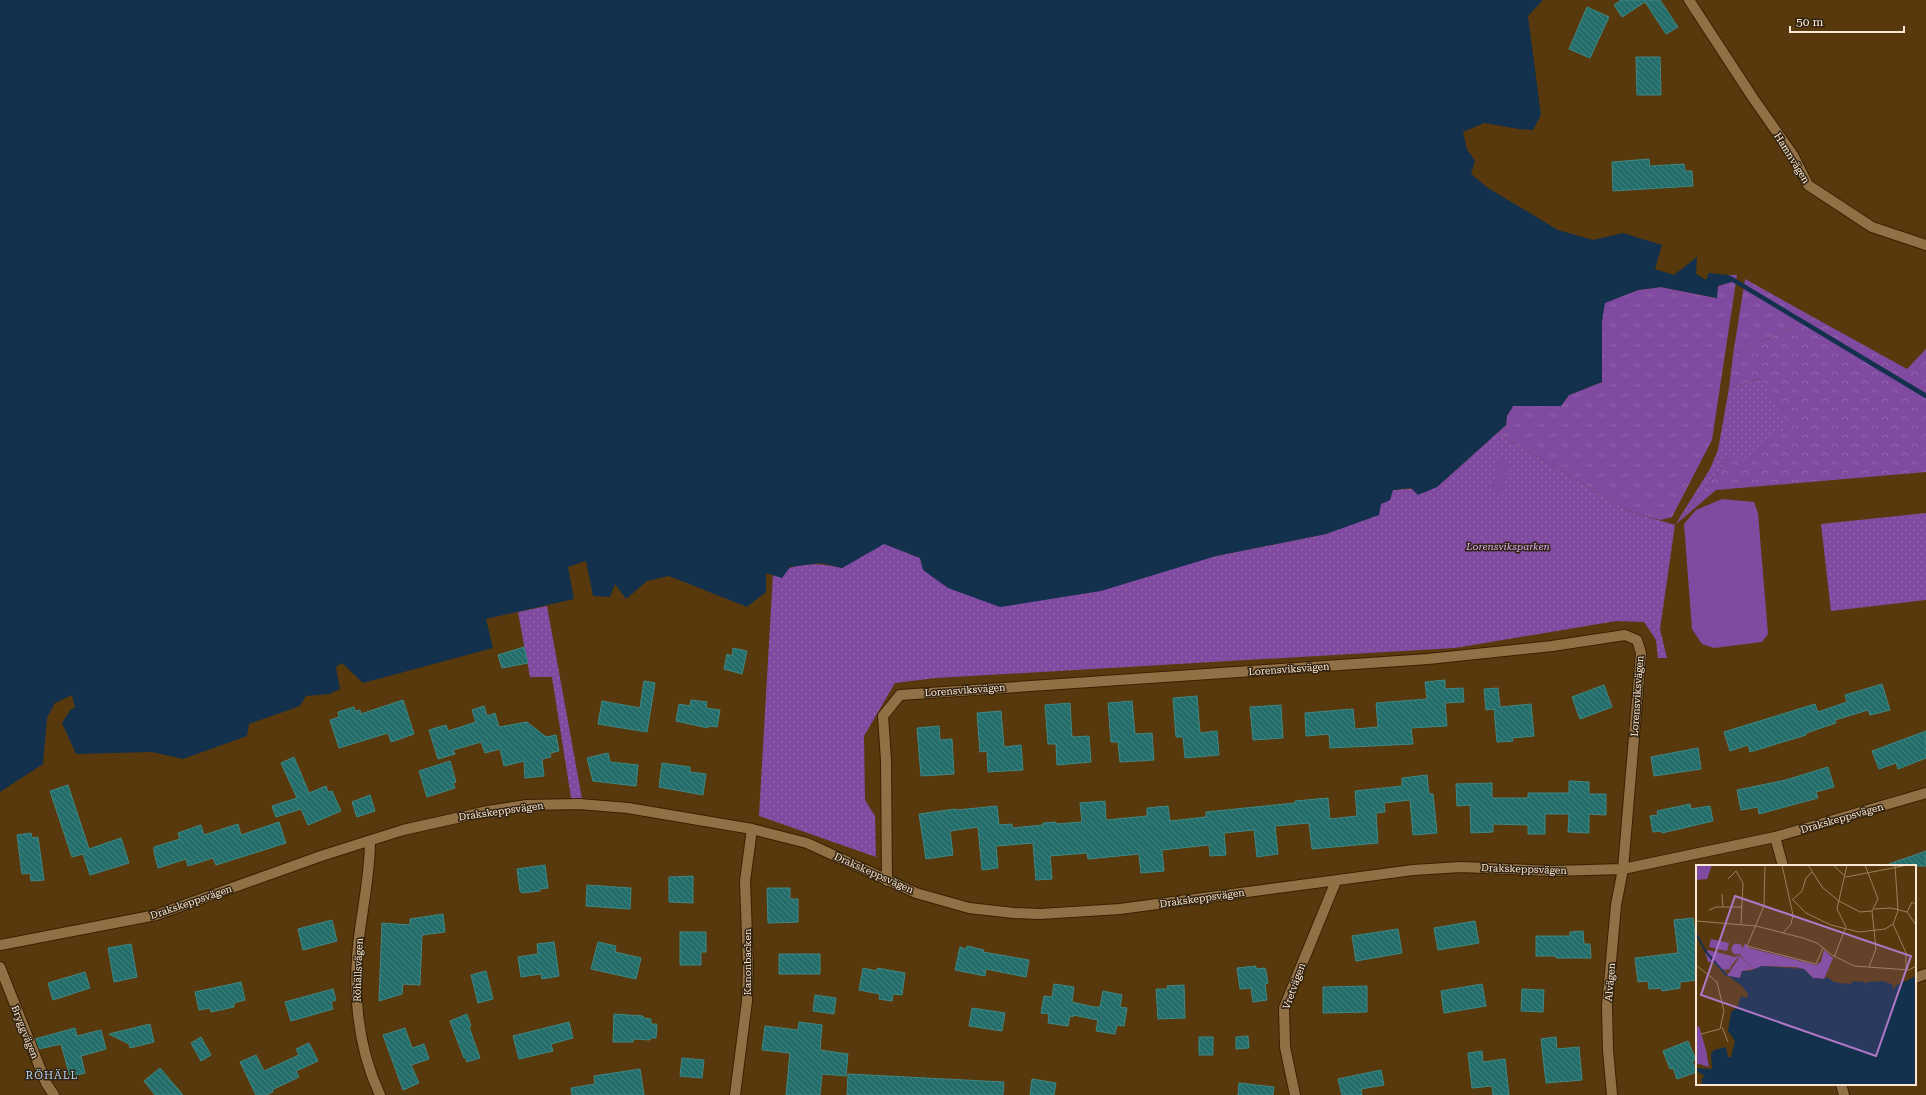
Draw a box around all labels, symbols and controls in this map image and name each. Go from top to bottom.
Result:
scale bar [1790,8,1904,34]
text: 50 m [1796,15,1823,29]
street label: Hamnvägen [1772,131,1812,186]
park label: Lorensviksparken [1465,541,1550,552]
street label: Lorensviksvägen [1629,655,1645,737]
street label: Lorensviksvägen [1248,661,1330,677]
street label: Lorensviksvägen [924,682,1006,698]
street label: Drakskeppsvägen [458,800,545,822]
street label: Drakskeppsvägen [1799,801,1885,835]
street label: Drakskeppsvägen [833,851,916,896]
street label: Drakskeppsvägen [1481,862,1568,876]
inset map [1696,865,1916,1085]
street label: Drakskeppsvägen [149,883,234,921]
street label: Drakskeppsvägen [1159,887,1246,909]
street label: Kanonbacken [742,928,753,995]
street label: Röhällsvägen [351,937,365,1002]
street label: Vretvägen [1281,961,1308,1011]
street label: Alvägen [1603,962,1617,1002]
street label: Bryggvägen [9,1004,41,1061]
district label: RÖHÄLL [26,1068,78,1082]

